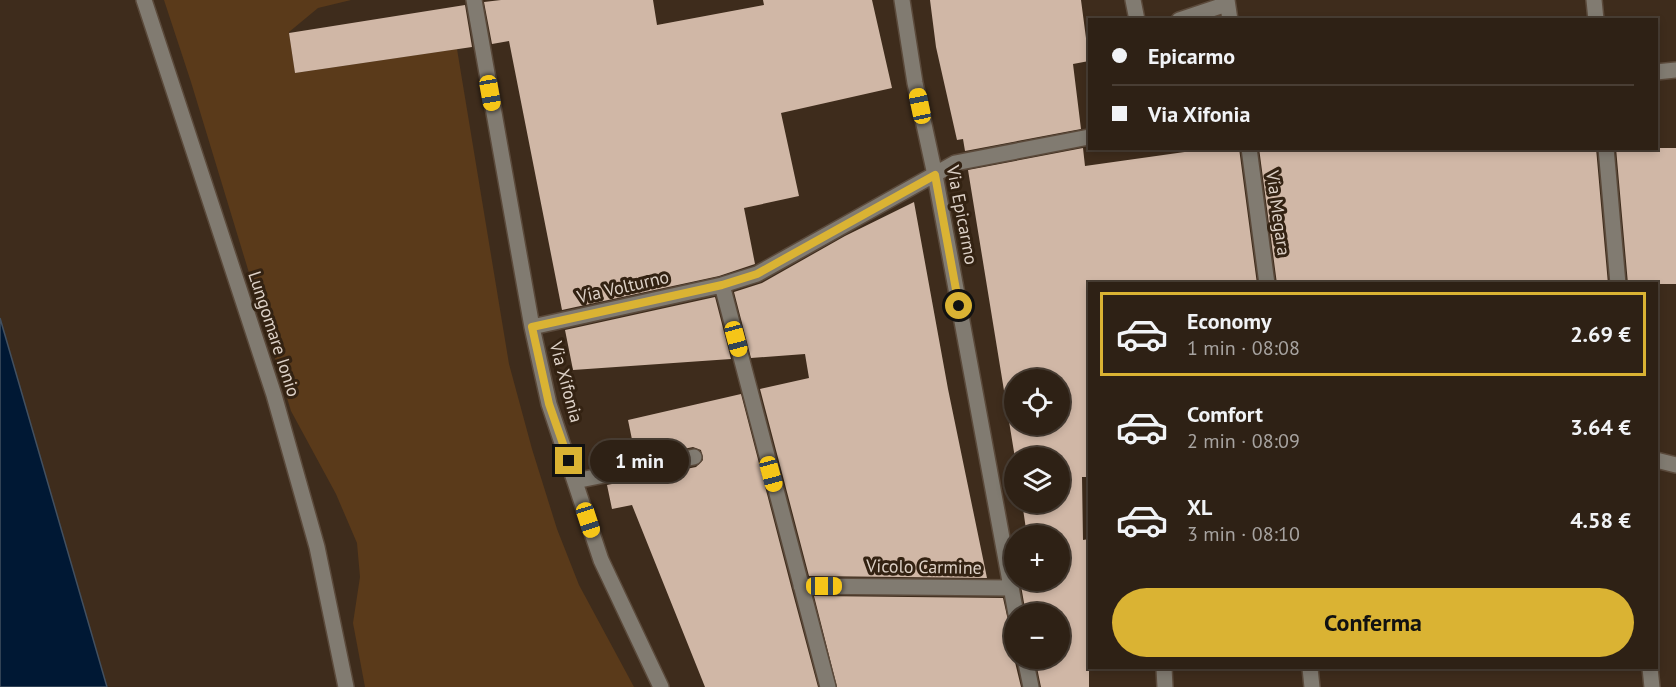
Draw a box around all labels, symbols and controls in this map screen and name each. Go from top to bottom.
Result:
text: Epicarmo [1148,42,1235,70]
car [478,74,502,112]
car [907,87,933,125]
text: Via Xifonia [1148,100,1250,128]
street label: Via Epicarmo [941,162,983,266]
street label: Via Megara [1261,168,1296,257]
street label: Via Volturno [574,265,671,308]
street label: Lungomare Ionio [243,268,306,400]
route start [945,292,972,319]
icon: car [1115,307,1169,361]
text: Economy [1187,307,1271,335]
car [723,319,749,359]
text: 2.69 € [1570,320,1631,348]
text: 1 min · 08:08 [1187,335,1300,361]
street label: Via Xifonia [544,338,588,425]
map controls [1004,369,1070,669]
button: locate [1004,369,1070,435]
icon: car [1115,400,1169,454]
text: Comfort [1187,400,1263,428]
text: 3.64 € [1570,413,1631,441]
text: 2 min · 08:09 [1187,428,1300,454]
callout: 1 min [590,440,689,482]
route end [555,447,582,474]
button: layers [1004,447,1070,513]
text: 1 min [615,448,664,474]
car [758,454,784,494]
icon: car [1115,493,1169,547]
text: XL [1187,493,1212,521]
car [574,500,602,540]
text: 4.58 € [1570,506,1631,534]
text: 3 min · 08:10 [1187,521,1300,547]
button: + [1004,525,1070,591]
street label: Vicolo Carmine [865,554,982,579]
car [806,577,842,595]
button: Conferma [1112,588,1634,657]
button: − [1004,603,1070,669]

